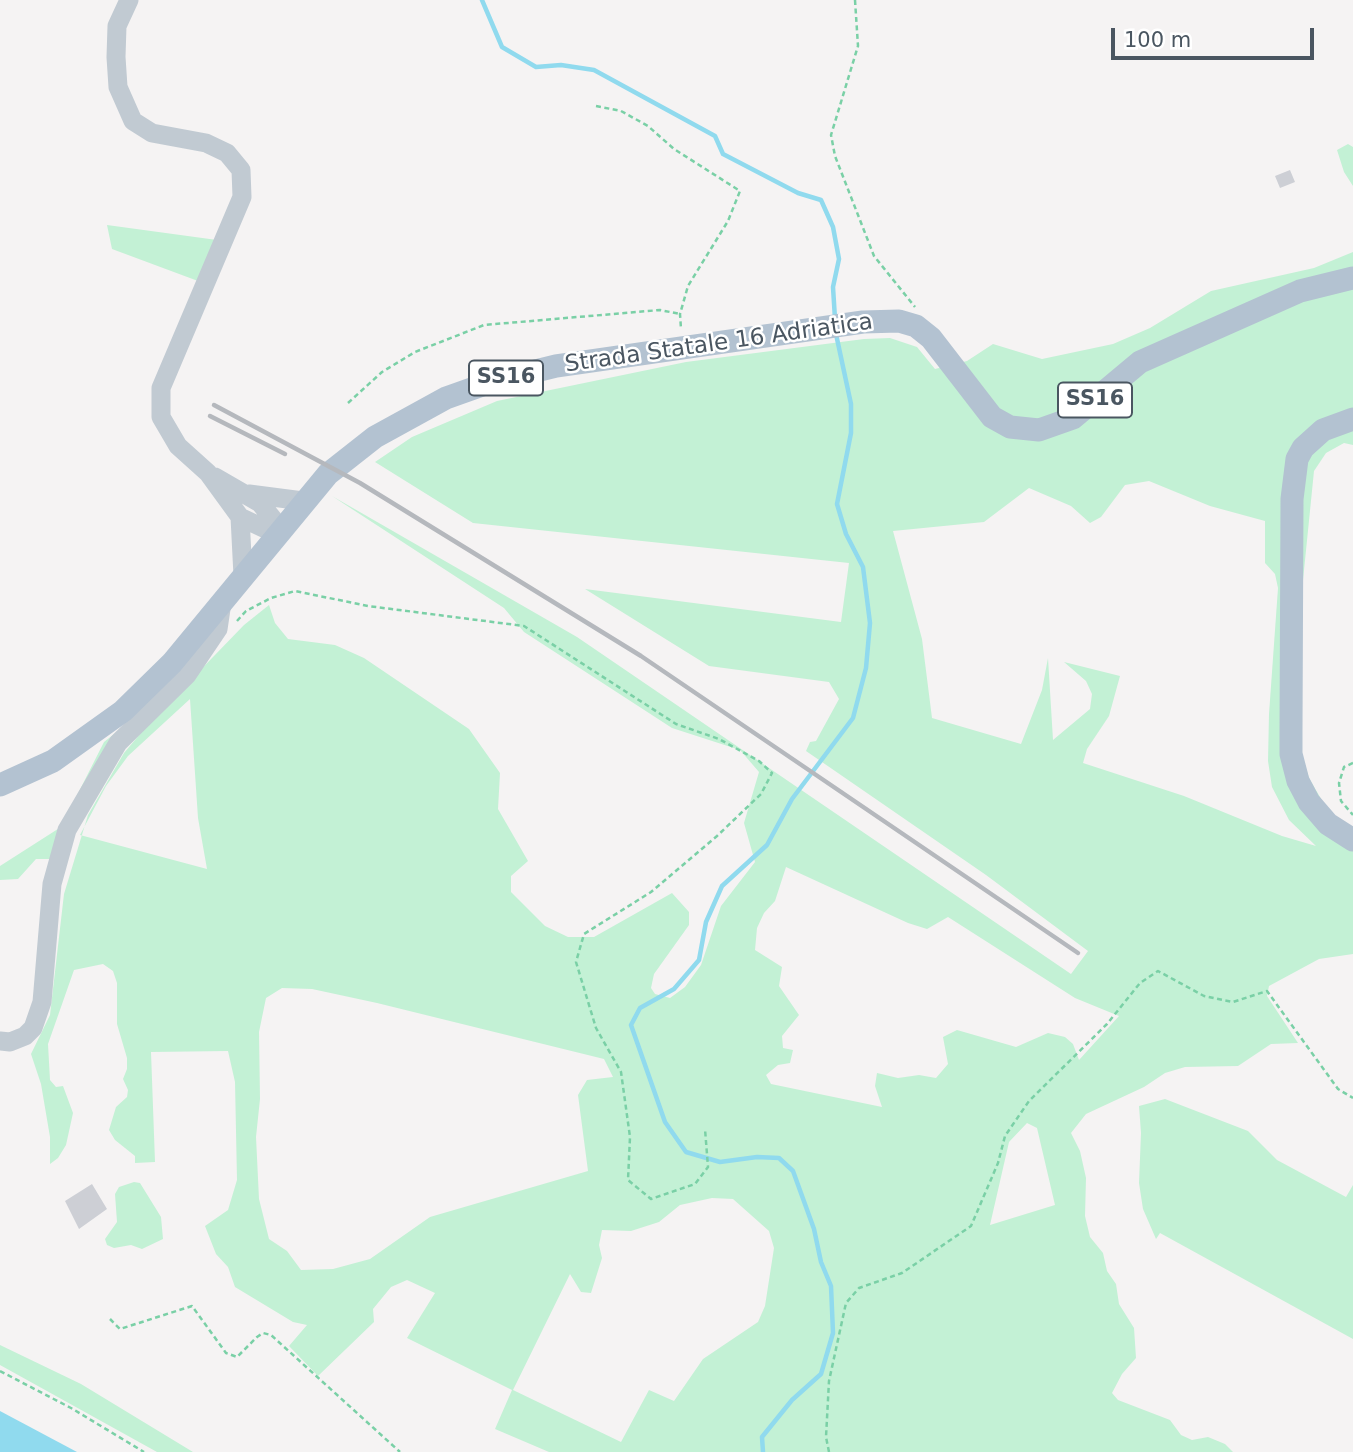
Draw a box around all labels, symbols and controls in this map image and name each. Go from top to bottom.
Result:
scale bar [1115,14,1318,58]
text: 100 m [1124,28,1191,52]
street label: Strada Statale 16 Adriatica [563,309,875,379]
road number: SS16 [469,360,543,396]
road number: SS16 [1058,382,1132,418]

